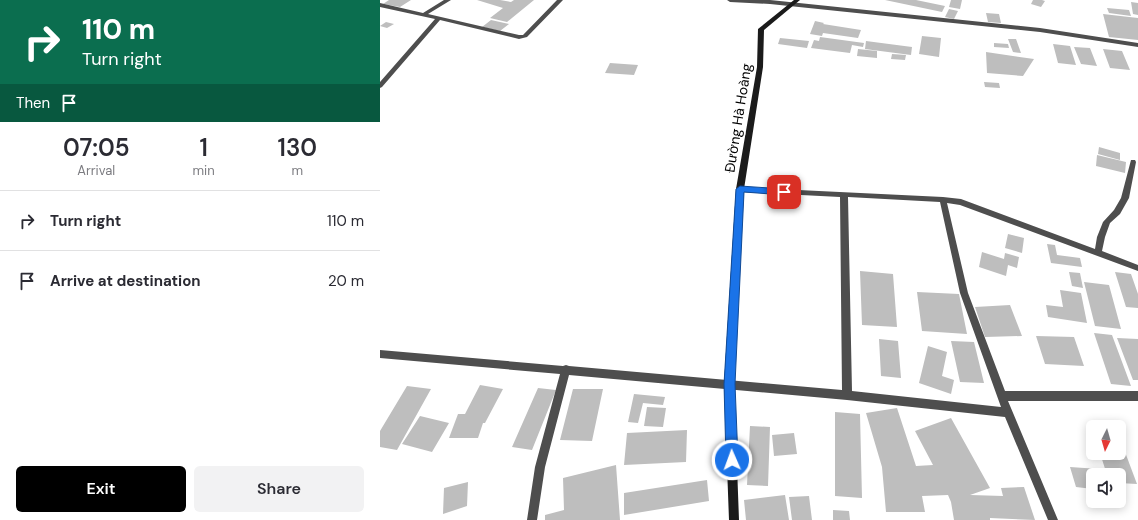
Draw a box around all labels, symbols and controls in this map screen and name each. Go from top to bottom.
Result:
text: 110 m [82,11,155,48]
icon: right [16,16,68,68]
text: Turn right [82,47,162,71]
street label: Đường Hà Hoàng [720,62,756,174]
icon: arrive [58,92,80,114]
text: Then [16,93,50,113]
text: 07:05 [63,132,130,163]
text: 1 [199,132,208,163]
text: 130 [278,132,317,163]
text: Arrival [77,162,115,179]
text: min [193,162,215,179]
text: m [292,162,303,179]
pin [767,175,801,209]
icon: arrive [773,181,795,203]
icon: right [16,210,38,232]
text: Turn right [50,211,121,231]
text: 110 m [327,211,364,231]
icon: arrive [16,270,38,292]
text: Arrive at destination [50,271,201,291]
text: 20 m [328,271,364,291]
north arrow [1086,420,1126,460]
map controls [1086,420,1126,508]
position arrow [711,439,753,481]
button: Exit [16,466,186,512]
button: Share [194,466,364,512]
button: sound [1086,468,1126,508]

